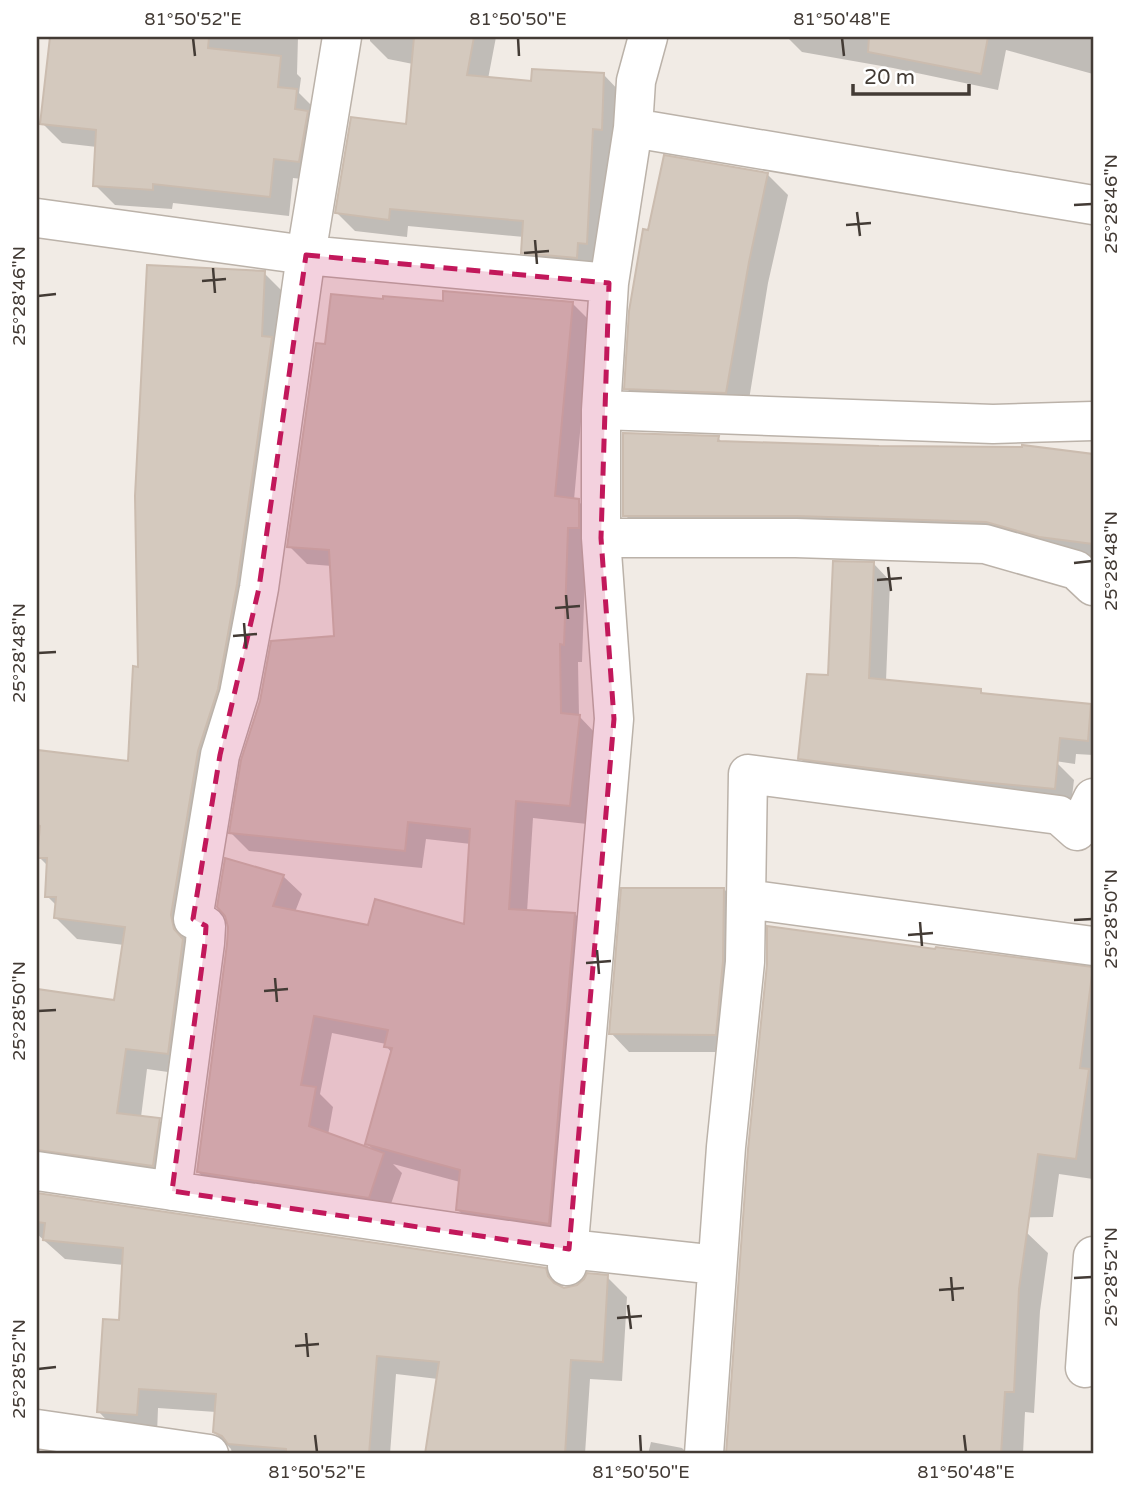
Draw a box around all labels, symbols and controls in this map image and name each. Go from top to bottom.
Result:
text: 81°50'52"E [144,8,242,30]
text: 81°50'50"E [469,8,567,30]
text: 81°50'48"E [793,8,891,30]
scale bar [853,52,969,96]
text: 20 m [864,65,915,90]
text: 25°28'46"N [1100,154,1122,254]
text: 25°28'46"N [8,246,30,346]
text: 25°28'48"N [1100,511,1122,611]
text: 25°28'48"N [8,603,30,703]
text: 25°28'50"N [1100,869,1122,969]
text: 25°28'50"N [8,961,30,1061]
text: 25°28'52"N [1100,1227,1122,1327]
text: 25°28'52"N [8,1319,30,1419]
text: 81°50'52"E [268,1461,366,1483]
text: 81°50'50"E [592,1461,690,1483]
text: 81°50'48"E [917,1461,1015,1483]

